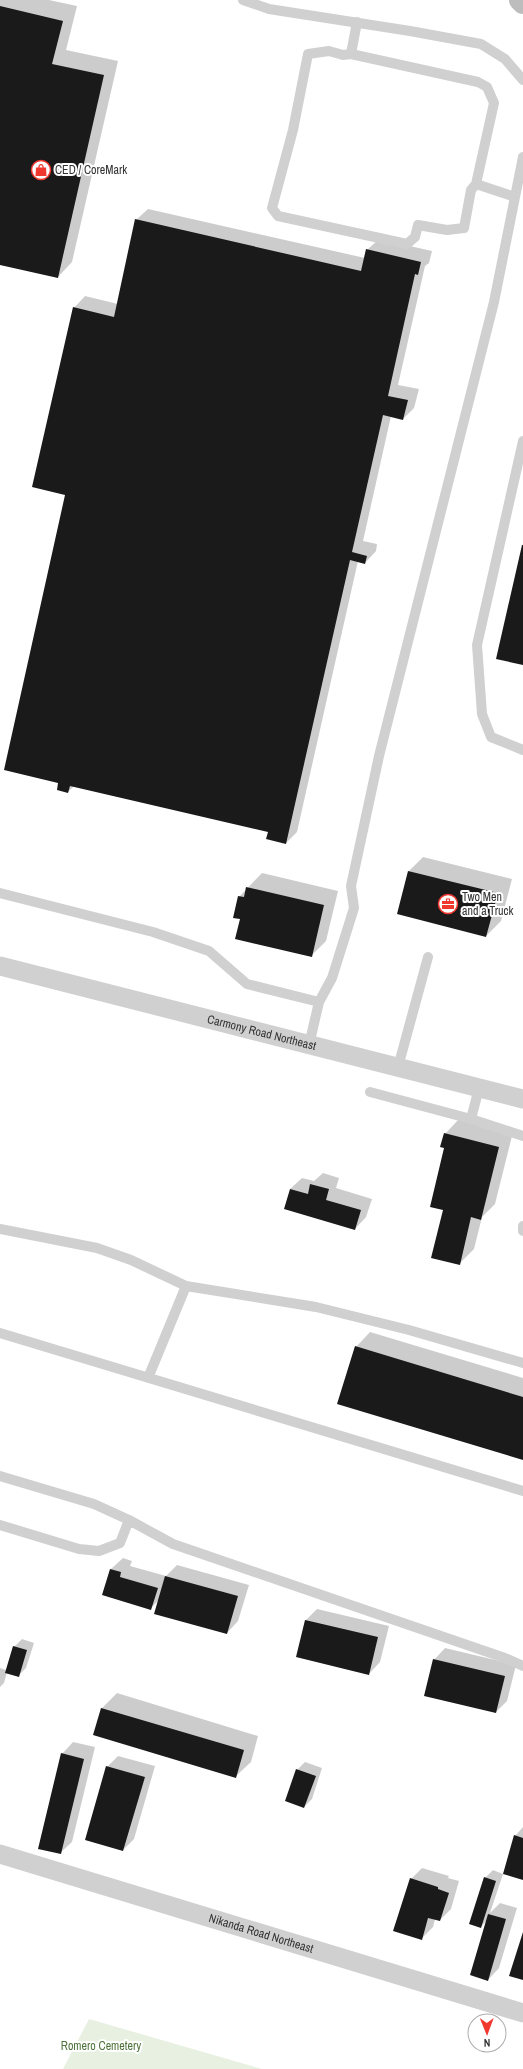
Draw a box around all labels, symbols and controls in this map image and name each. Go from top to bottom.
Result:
shop icon: CED / CoreMark [30,159,52,181]
place label: CED / CoreMark [55,162,127,178]
place label: Two Men and a Truck [462,889,514,919]
office icon: Two Men and a Truck [437,893,459,915]
street label: Carmony Road Northeast [206,1011,318,1054]
street label: Nikanda Road Northeast [207,1910,316,1957]
north arrow [467,2013,507,2053]
text: N [484,2036,491,2050]
park label: Romero Cemetery [61,2038,141,2054]

